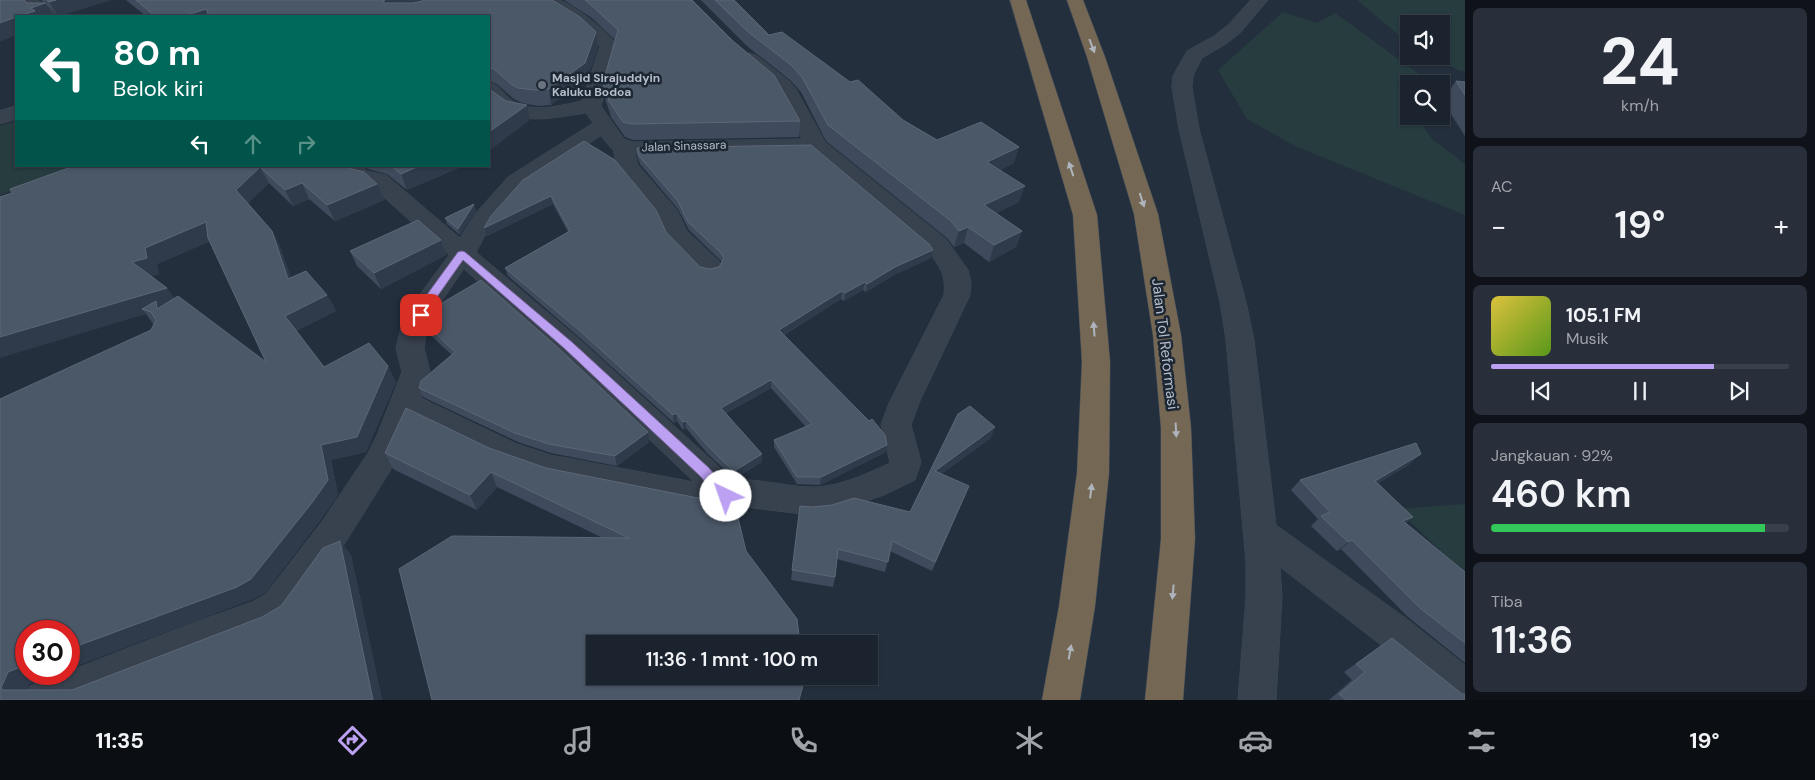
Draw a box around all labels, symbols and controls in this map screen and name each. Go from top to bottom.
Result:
map controls [1400,15,1450,125]
button: sound [1400,15,1450,65]
text: 24 [1600,20,1680,104]
text: 80 m [113,30,201,76]
icon: left [30,35,95,100]
one-way arrow [1089,38,1096,53]
place label: Masjid Sirajuddyin Kaluku Bodoa [552,70,660,100]
text: Belok kiri [113,74,203,103]
button: search [1400,75,1450,125]
marker: Masjid Sirajuddyin Kaluku Bodoa [536,79,548,91]
text: km/h [1621,95,1659,116]
icon: left [186,130,214,158]
icon: ahead [239,130,267,158]
icon: right [292,130,320,158]
street label: Jalan Sinassara [641,137,727,155]
one-way arrow [1066,161,1074,176]
text: AC [1491,176,1512,197]
one-way arrow [1138,193,1146,208]
text: 19° [1615,200,1665,250]
text: − [1491,208,1506,245]
text: + [1774,208,1789,245]
street label: Jalan Tol Reformasi [1147,277,1183,411]
pin [400,294,442,336]
icon: arrive [407,301,435,329]
text: 105.1 FM [1566,303,1641,328]
one-way arrow [1089,320,1097,336]
text: Musik [1566,328,1609,349]
icon: previous [1527,377,1555,405]
icon: pause [1626,377,1654,405]
icon: next [1725,377,1753,405]
one-way arrow [1172,422,1180,438]
text: Jangkauan · 92% [1491,445,1613,466]
position arrow [699,469,751,521]
text: 460 km [1491,469,1631,519]
one-way arrow [1087,483,1095,499]
one-way arrow [1169,584,1177,600]
text: Tiba [1491,591,1523,612]
text: 11:36 [1491,615,1573,665]
speed limit sign: 30 [15,620,80,685]
one-way arrow [1066,644,1074,660]
text: 11:36 · 1 mnt · 100 m [646,647,818,672]
icon: directions [335,723,370,758]
icon: music [561,723,596,758]
icon: phone [786,723,821,758]
icon: climate [1012,723,1047,758]
icon: car [1238,723,1273,758]
icon: filters [1464,723,1499,758]
text: 11:35 [95,726,144,755]
text: 19° [1690,726,1720,755]

